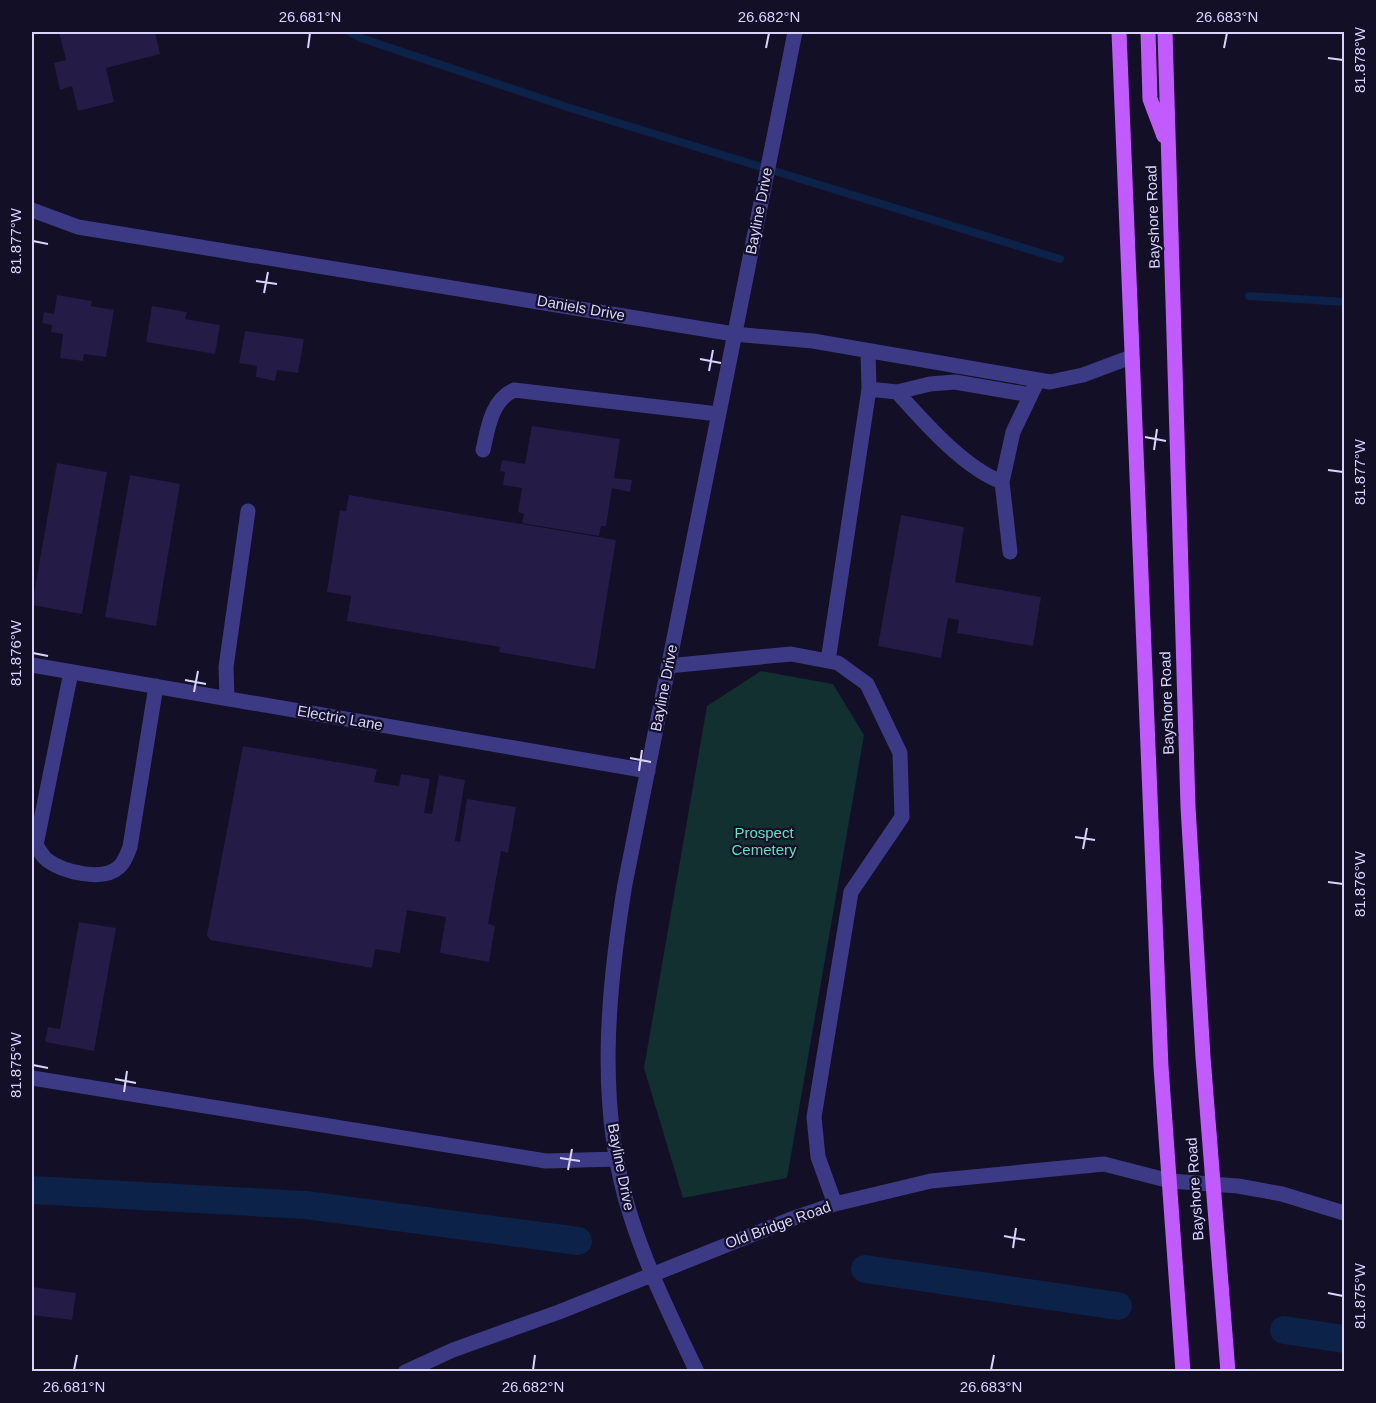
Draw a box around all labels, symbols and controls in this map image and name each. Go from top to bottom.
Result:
text: 26.681°N [279,8,341,25]
text: 26.682°N [738,8,800,25]
text: 26.683°N [1196,8,1258,25]
text: 81.878°W [1351,26,1368,93]
street label: Bayshore Road [1142,165,1163,269]
street label: Bayline Drive [742,166,775,256]
text: 81.877°W [7,207,24,274]
street label: Daniels Drive [536,291,626,324]
text: 81.877°W [1351,438,1368,505]
text: 81.876°W [7,619,24,686]
street label: Bayline Drive [647,643,680,733]
street label: Bayshore Road [1156,651,1177,755]
street label: Electric Lane [296,702,384,733]
park label: Prospect Cemetery [731,824,797,858]
text: 81.876°W [1351,850,1368,917]
text: 81.875°W [7,1031,24,1098]
street label: Bayline Drive [605,1122,638,1212]
street label: Bayshore Road [1182,1137,1207,1241]
street label: Old Bridge Road [723,1198,833,1251]
text: 81.875°W [1351,1262,1368,1329]
text: 26.681°N [43,1378,105,1395]
text: 26.682°N [502,1378,564,1395]
text: 26.683°N [960,1378,1022,1395]

